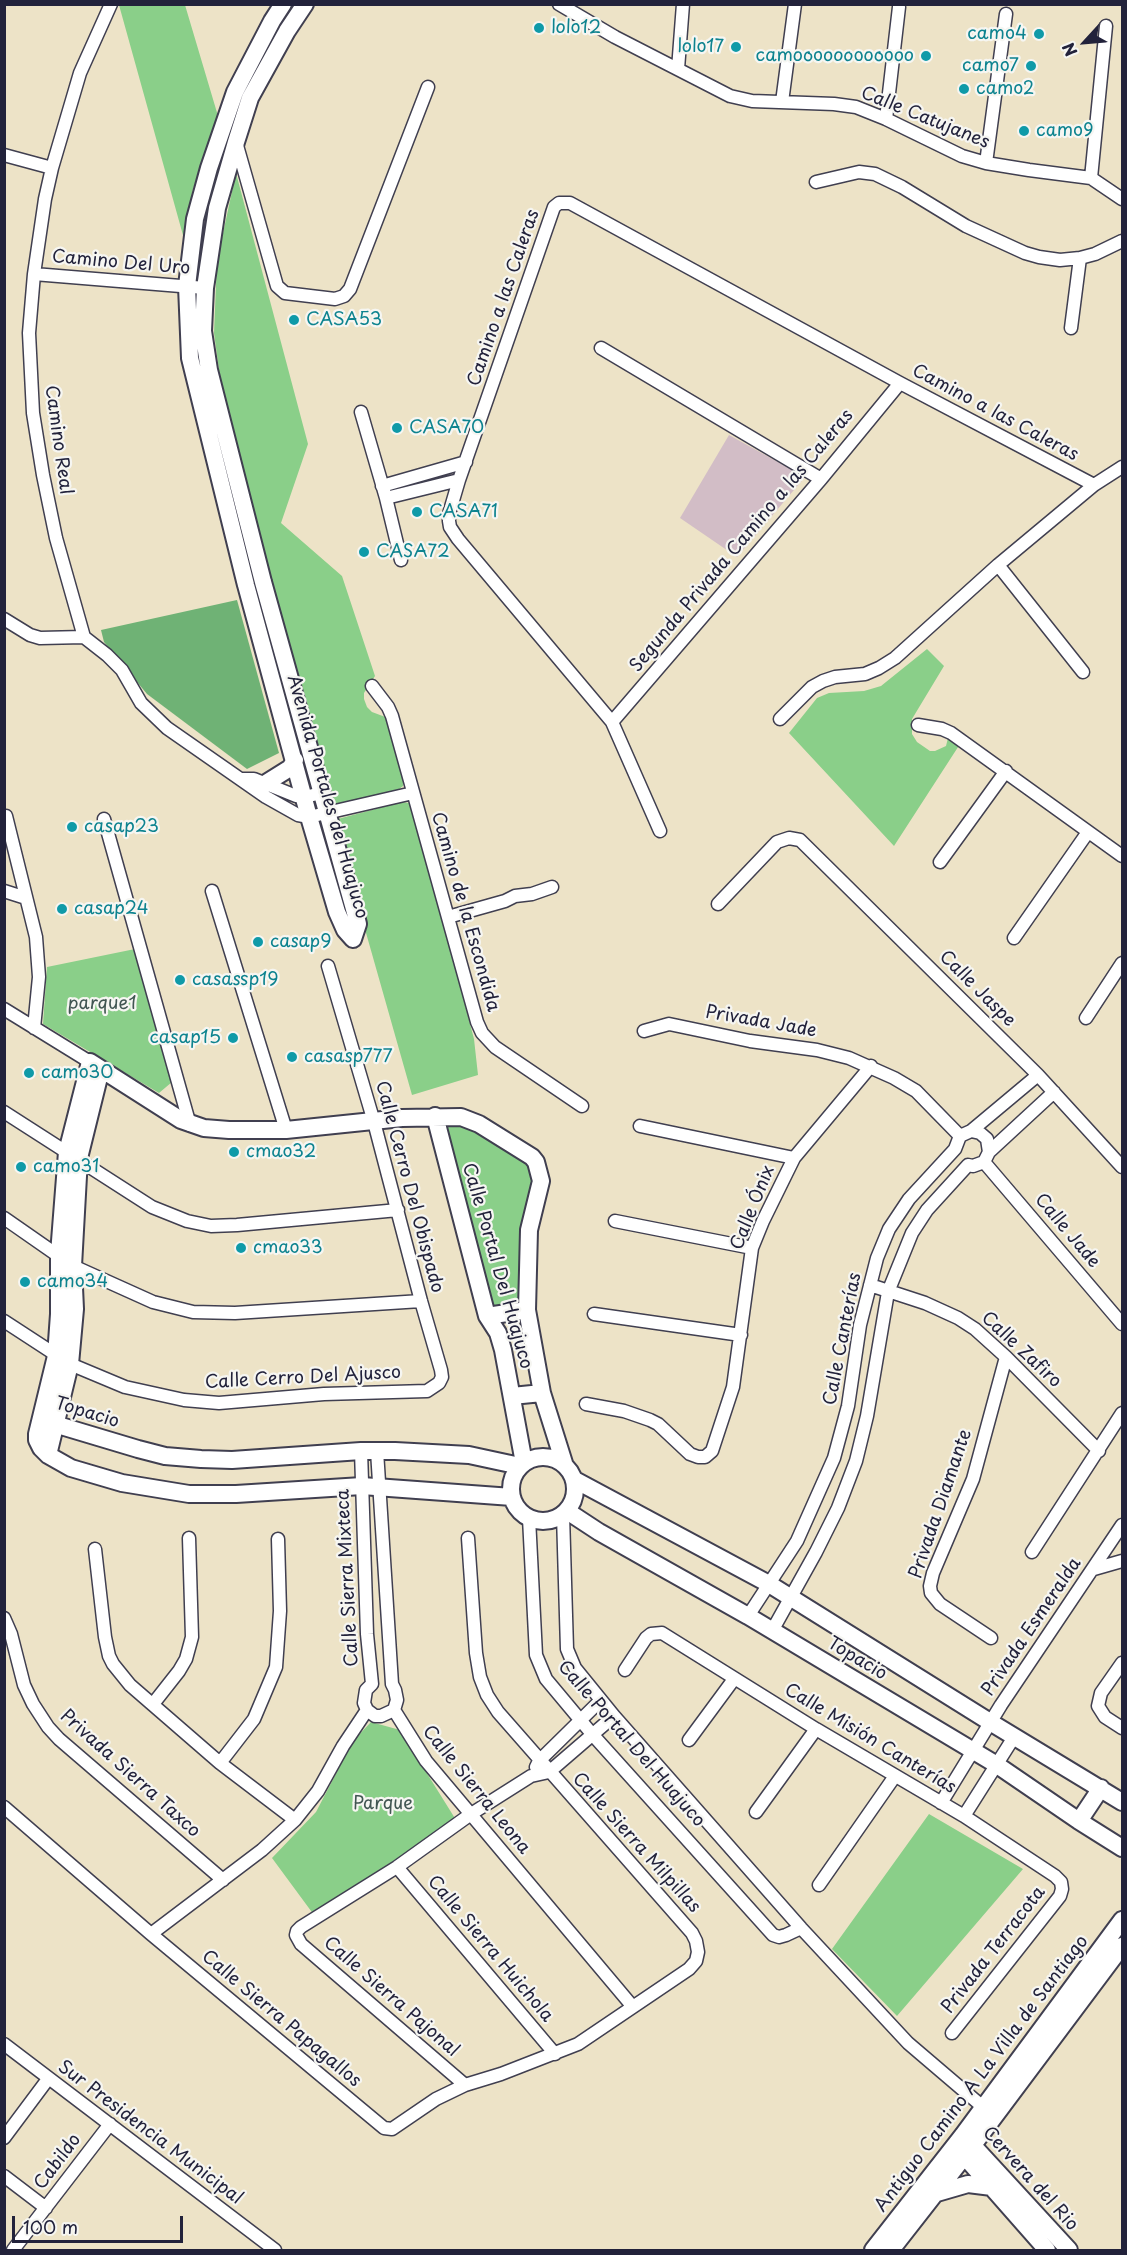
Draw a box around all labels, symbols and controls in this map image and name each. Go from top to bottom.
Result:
north arrow [1055,12,1115,72]
place label: lolo12 [551,17,601,39]
marker: lolo12 [532,21,546,35]
place label: camo4 [967,23,1027,45]
marker: camo4 [1032,27,1046,41]
place label: lolo17 [677,36,724,58]
text: N [1055,39,1082,61]
marker: lolo17 [729,40,743,54]
place label: camoooooooooooo [756,45,914,67]
marker: camoooooooooooo [919,49,933,63]
place label: camo7 [962,55,1019,77]
marker: camo7 [1024,59,1038,73]
place label: camo2 [976,78,1034,100]
street label: Calle Catujanes [857,82,993,154]
marker: camo2 [957,82,971,96]
place label: camo9 [1036,120,1094,142]
marker: camo9 [1017,124,1031,138]
street label: Camino a las Caleras [464,207,544,389]
street label: Camino Del Uro [51,246,191,280]
place label: CASA53 [306,309,382,331]
marker: CASA53 [287,313,301,327]
street label: Camino a las Caleras [908,360,1082,466]
street label: Camino Real [40,384,76,496]
street label: Segunda Privada Camino a las Caleras [626,405,858,677]
place label: CASA70 [409,417,484,439]
marker: CASA70 [390,421,404,435]
place label: CASA71 [429,501,498,523]
marker: CASA71 [410,505,424,519]
place label: CASA72 [376,541,450,563]
marker: CASA72 [357,545,371,559]
street label: Avenida Portales del Huajuco [282,673,372,921]
street label: Camino de la Escondida [426,810,504,1014]
place label: casap23 [84,816,159,838]
marker: casap23 [65,820,79,834]
place label: casap24 [74,898,149,920]
marker: casap24 [55,902,69,916]
place label: casap9 [270,931,331,953]
marker: casap9 [251,935,265,949]
street label: Calle Jaspe [934,946,1020,1032]
place label: casassp19 [192,969,278,991]
marker: casassp19 [173,973,187,987]
park label: parque1 [67,993,137,1015]
street label: Privada Jade [704,1002,818,1042]
place label: casap15 [149,1027,221,1049]
marker: casap15 [226,1031,240,1045]
place label: casasp777 [304,1046,393,1068]
marker: casasp777 [285,1050,299,1064]
place label: camo30 [41,1062,113,1084]
marker: camo30 [22,1066,36,1080]
street label: Calle Cerro Del Obispado [370,1079,448,1295]
place label: cmao32 [246,1141,316,1163]
marker: cmao32 [227,1145,241,1159]
place label: camo31 [33,1156,99,1178]
marker: camo31 [14,1160,28,1174]
street label: Calle Portal Del Huajuco [457,1161,537,1371]
street label: Calle Ónix [726,1163,780,1253]
street label: Calle Jade [1030,1189,1104,1273]
place label: cmao33 [253,1237,323,1259]
marker: cmao33 [234,1241,248,1255]
place label: camo34 [37,1271,108,1293]
street label: Calle Canterías [820,1271,866,1407]
marker: camo34 [18,1275,32,1289]
street label: Calle Zafiro [976,1307,1066,1393]
street label: Calle Cerro Del Ajusco [204,1362,402,1394]
street label: Topacio [52,1393,122,1433]
street label: Privada Diamante [905,1427,977,1581]
street label: Calle Sierra Mixteca [333,1489,363,1667]
street label: Privada Esmeralda [978,1554,1086,1700]
street label: Topacio [823,1633,891,1685]
street label: Calle Portal Del Huajuco [553,1656,709,1832]
street label: Calle Misión Canterías [780,1679,960,1799]
street label: Privada Sierra Taxco [56,1705,204,1843]
street label: Calle Sierra Leona [417,1721,535,1859]
street label: Calle Sierra Milpillas [567,1768,705,1918]
park label: Parque [353,1793,413,1815]
street label: Calle Sierra Huichola [422,1871,558,2027]
street label: Privada Terracota [938,1882,1050,2018]
street label: Antiguo Camino A La Villa de Santiago [871,1931,1093,2217]
street label: Calle Sierra Pajonal [319,1932,463,2062]
street label: Calle Sierra Papagallos [197,1946,365,2092]
street label: Sur Presidencia Municipal [53,2056,247,2210]
street label: Cervera del Rio [978,2122,1082,2236]
street label: Cabildo [30,2130,86,2194]
scale bar [15,2204,186,2242]
text: 100 m [23,2213,78,2240]

